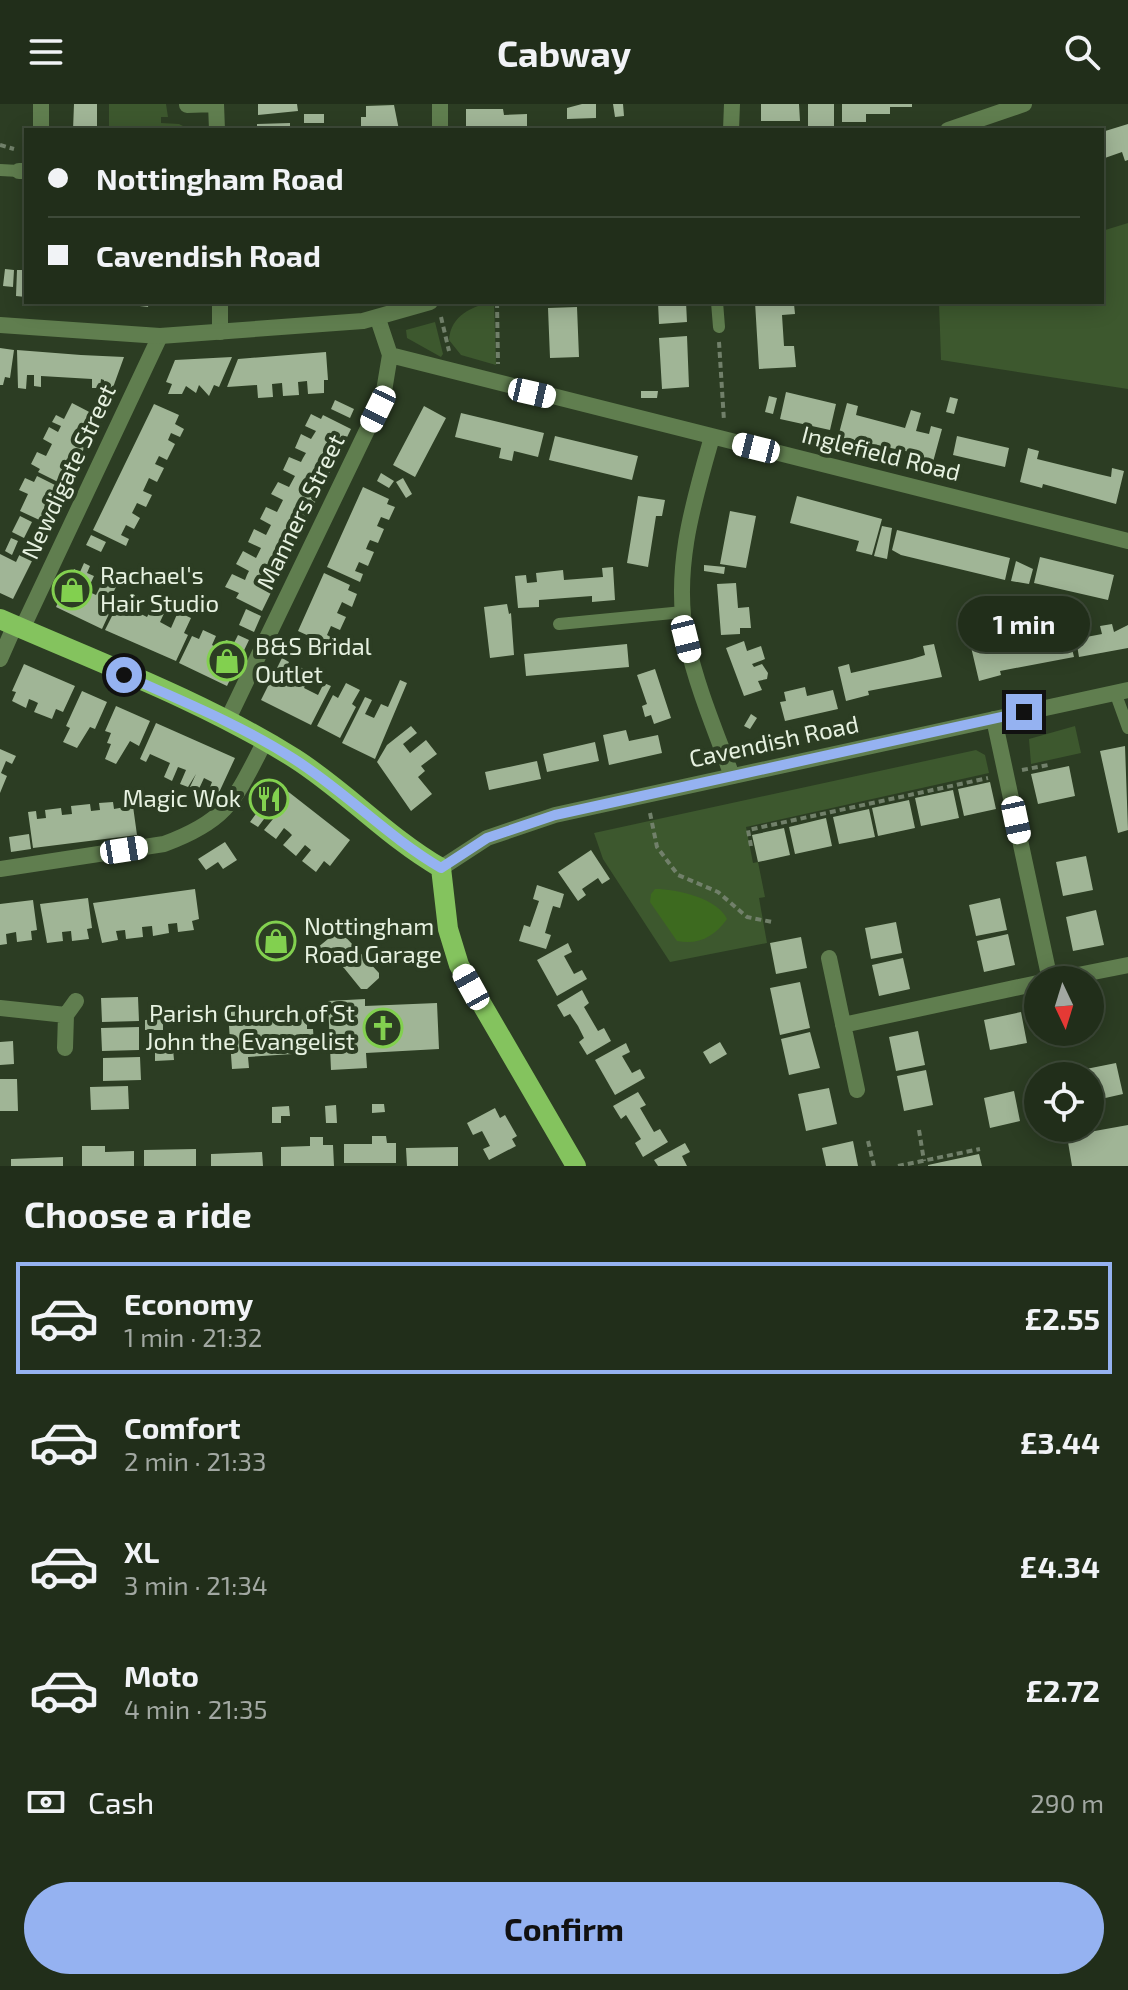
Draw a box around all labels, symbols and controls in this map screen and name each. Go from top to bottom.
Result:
icon: menu [24,30,68,74]
icon: search [1060,30,1104,74]
text: Cabway [497,31,631,74]
text: Nottingham Road [96,160,344,196]
text: Cavendish Road [96,237,321,273]
car [506,376,558,410]
street label: Newdigate Street [14,379,121,563]
car [357,382,399,436]
street label: Inglefield Road [799,419,964,486]
street label: Manners Street [250,429,350,594]
car [730,431,782,465]
place label: Rachael's Hair Studio [100,560,219,617]
shop icon: Rachael's Hair Studio [51,569,93,611]
callout: 1 min [958,596,1090,652]
text: 1 min [993,608,1055,639]
car [669,613,703,665]
place label: B&S Bridal Outlet [255,631,372,688]
shop icon: B&S Bridal Outlet [206,640,248,682]
route start [106,657,142,693]
route end [1006,694,1042,730]
street label: Cavendish Road [686,708,861,773]
restaurant icon: Magic Wok [248,778,290,820]
place label: Magic Wok [122,783,241,812]
car [999,794,1033,846]
car [98,834,150,866]
place label: Nottingham Road Garage [304,911,442,968]
shop icon: Nottingham Road Garage [255,920,297,962]
car [449,960,493,1014]
north arrow [1024,966,1104,1046]
map controls [1024,966,1104,1142]
place label: Parish Church of St John the Evangelist [145,998,355,1055]
church icon: Parish Church of St John the Evangelist [362,1007,404,1049]
button: locate [1024,1062,1104,1142]
text: Choose a ride [24,1192,252,1235]
icon: car [28,1282,100,1354]
text: Economy [124,1285,253,1321]
text: £2.55 [1025,1300,1100,1336]
text: 1 min · 21:32 [124,1321,262,1352]
icon: car [28,1406,100,1478]
text: Comfort [124,1409,241,1445]
text: £3.44 [1020,1424,1100,1460]
text: 2 min · 21:33 [124,1445,266,1476]
icon: car [28,1530,100,1602]
text: XL [124,1533,159,1569]
text: £4.34 [1020,1548,1100,1584]
text: 3 min · 21:34 [124,1569,268,1600]
icon: car [28,1654,100,1726]
text: Moto [124,1657,199,1693]
text: £2.72 [1025,1672,1100,1708]
text: 4 min · 21:35 [124,1693,267,1724]
icon: cash [24,1780,68,1824]
text: Cash [88,1784,154,1820]
text: 290 m [1030,1787,1104,1818]
button: Confirm [24,1882,1104,1974]

